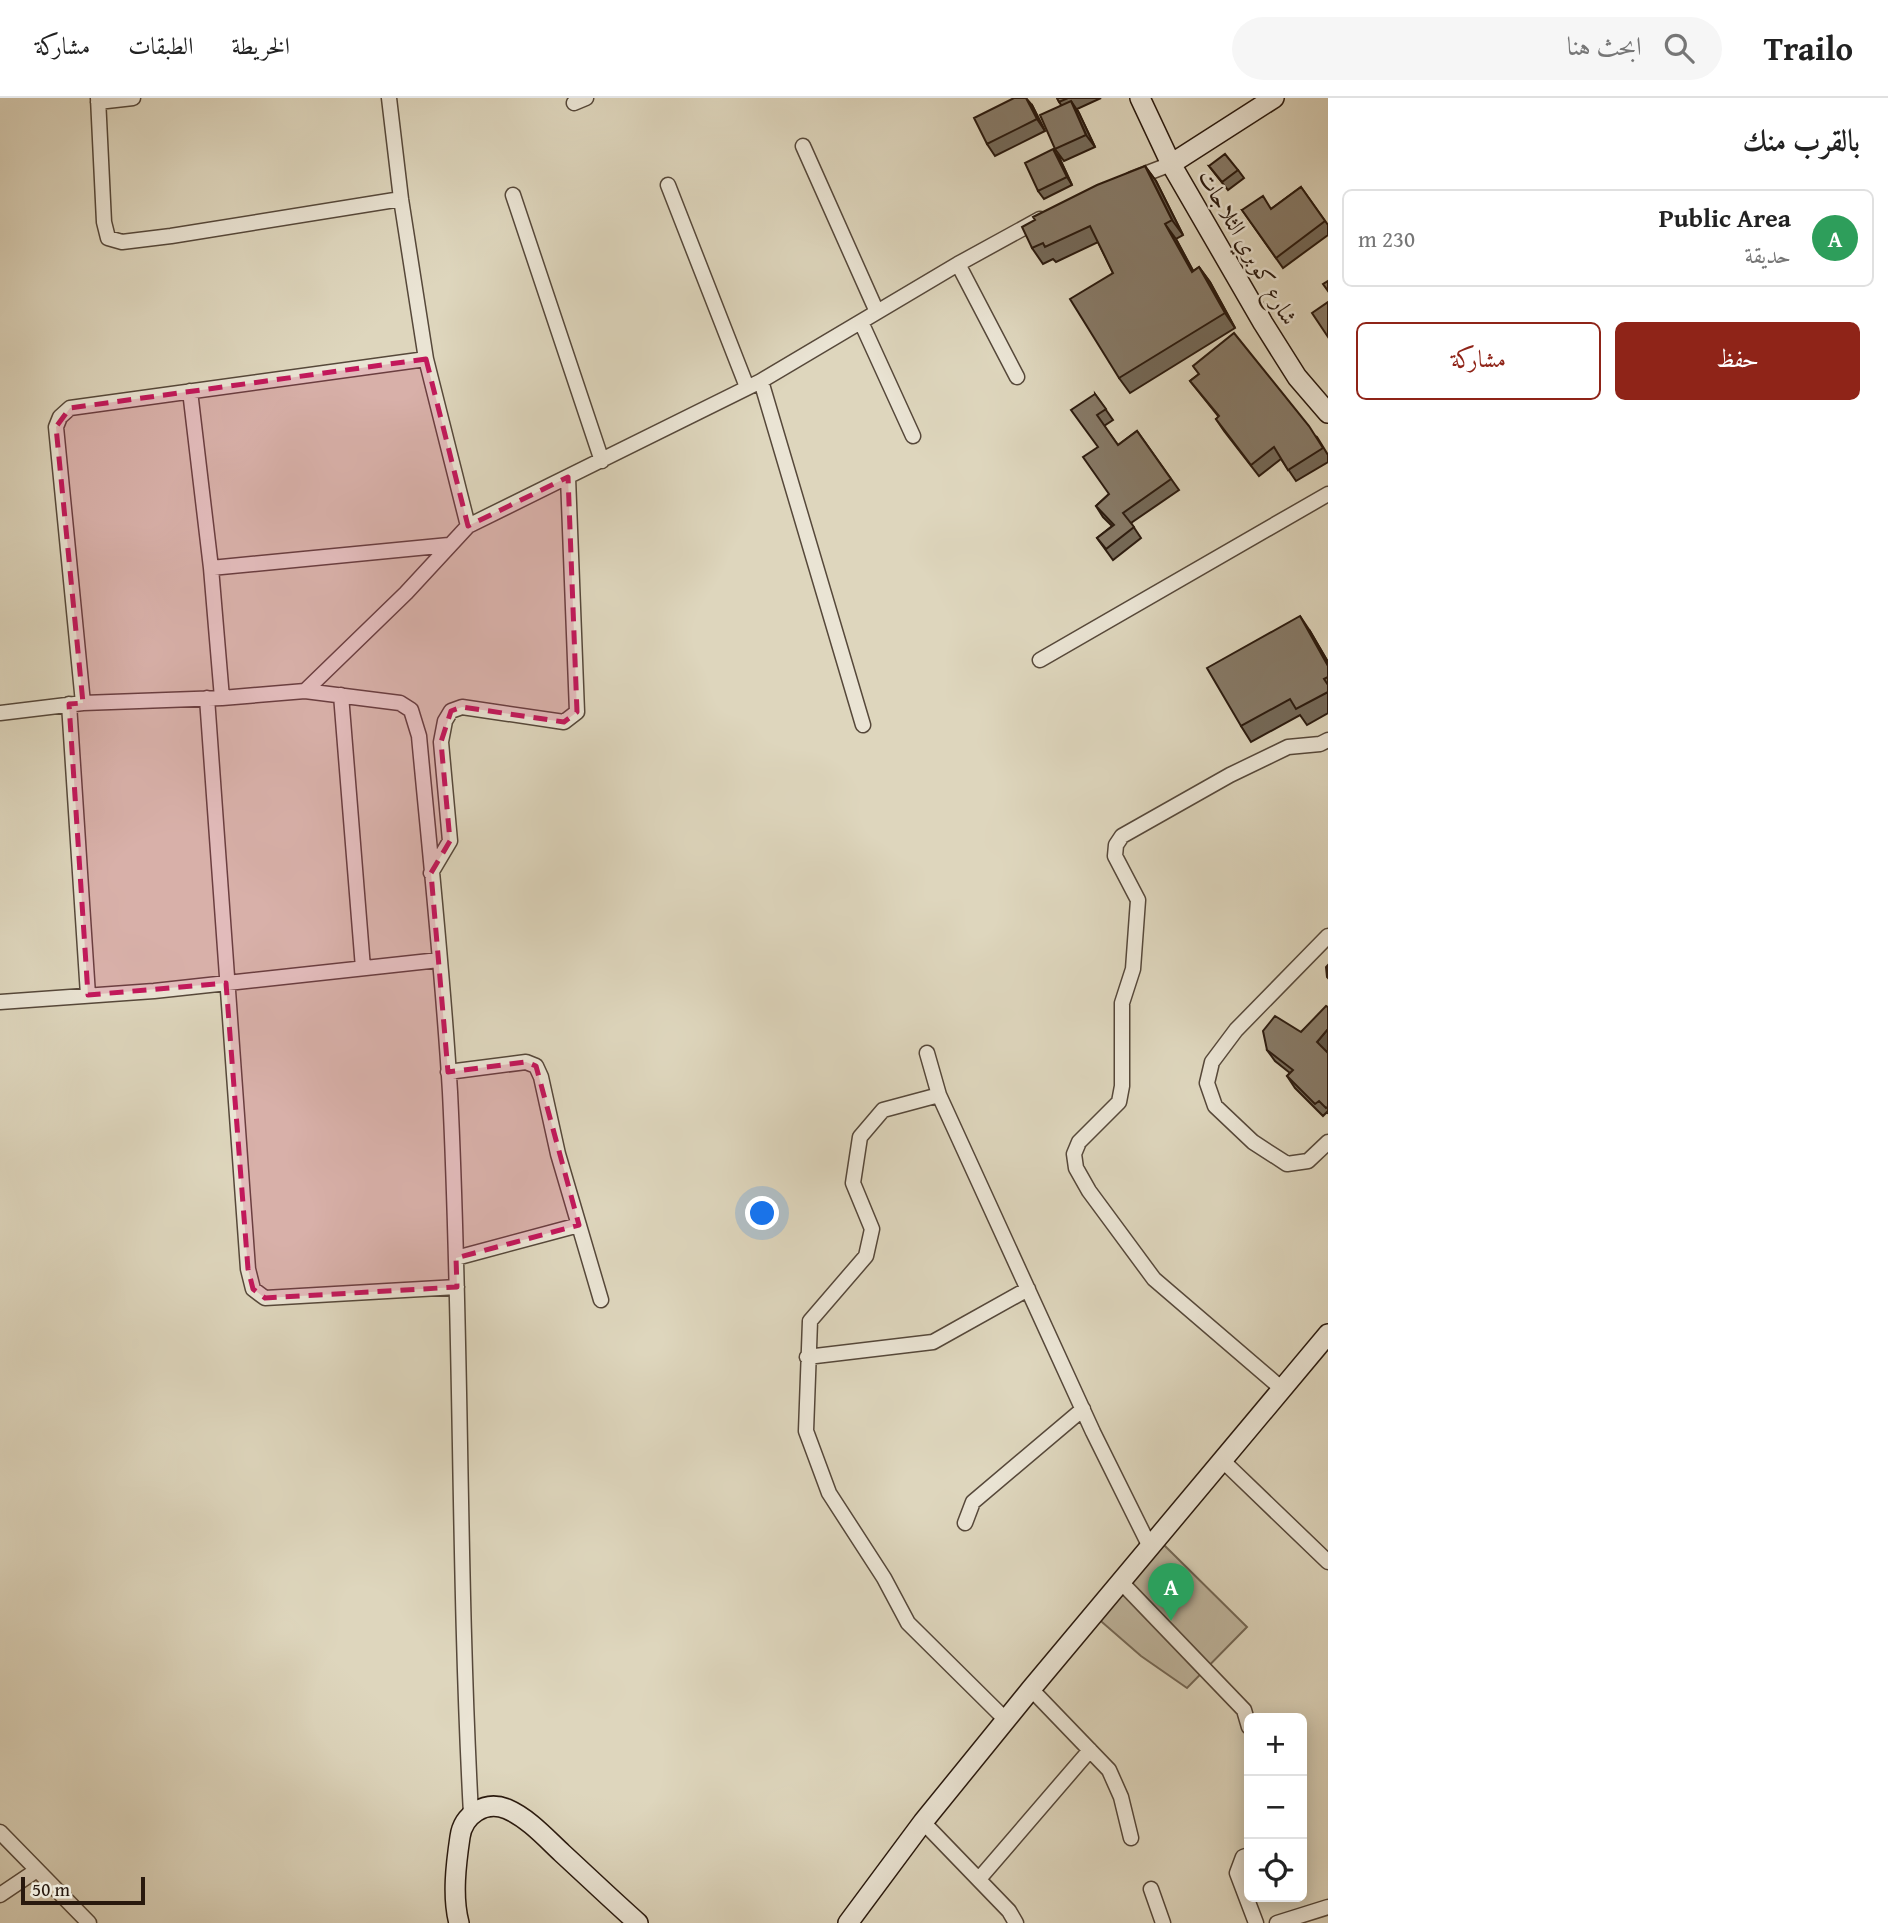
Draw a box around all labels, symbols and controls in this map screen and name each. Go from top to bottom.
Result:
search box [1232,17,1722,80]
text: Trailo [1764,24,1853,72]
text: ابحث هنا [1567,26,1642,65]
text: مشاركة [35,28,90,63]
text: الطبقات [128,28,194,63]
text: الخريطة [232,28,290,63]
icon: search [1660,29,1698,67]
text: بالقرب منك [1743,118,1860,162]
street label: شارع كوبري الثلاجات [1187,163,1306,333]
text: Public Area [1659,198,1791,237]
text: 230 m [1358,222,1415,255]
text: A [1828,222,1842,255]
text: حديقة [1744,238,1791,271]
button: مشاركة [1356,322,1601,400]
button: حفظ [1615,322,1860,400]
your location [745,1196,779,1230]
pin: A [1148,1563,1194,1621]
map controls [1244,1713,1307,1902]
button: + [1244,1713,1307,1776]
button: − [1244,1776,1307,1839]
button: locate [1244,1839,1307,1902]
scale bar [21,1874,145,1906]
text: 50 m [32,1875,70,1903]

